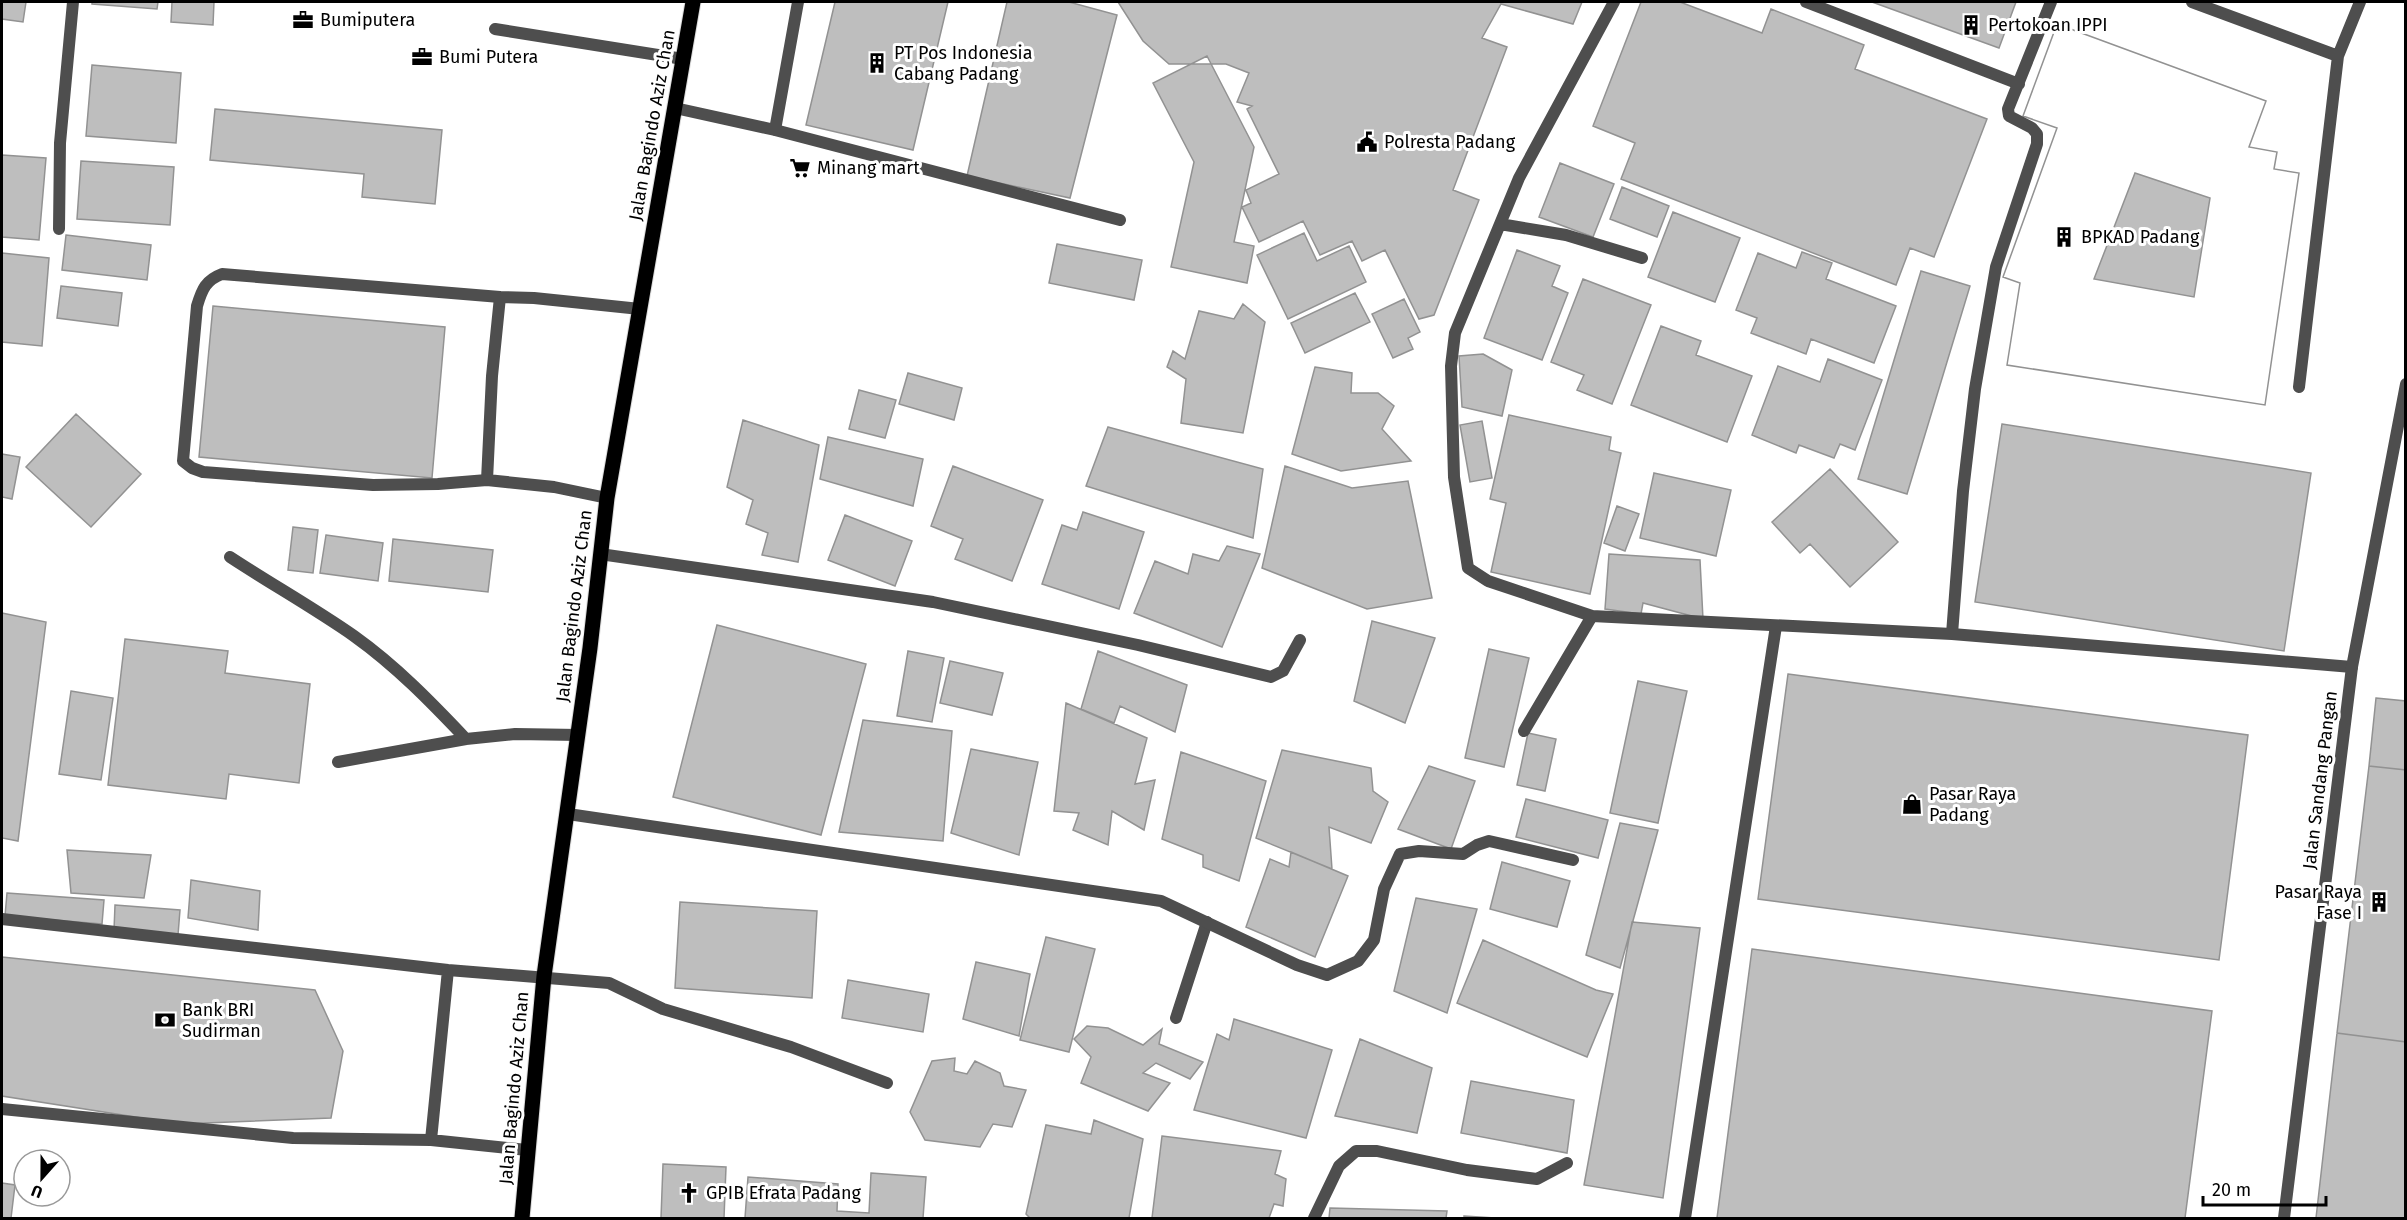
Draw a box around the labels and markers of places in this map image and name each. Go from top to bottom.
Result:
office icon: Bumiputera [291,8,315,32]
place label: Bumiputera [320,9,415,31]
building icon: Pertokoan IPPI [1959,13,1983,37]
place label: Pertokoan IPPI [1988,14,2107,36]
place label: PT Pos Indonesia Cabang Padang [894,42,1032,85]
office icon: Bumi Putera [410,45,434,69]
place label: Bumi Putera [439,46,538,68]
building icon: PT Pos Indonesia Cabang Padang [865,51,889,75]
public building icon: Polresta Padang [1355,130,1379,154]
place label: Polresta Padang [1384,131,1516,153]
supermarket icon: Minang mart [788,156,812,180]
place label: Minang mart [817,157,920,179]
building icon: BPKAD Padang [2052,225,2076,249]
place label: BPKAD Padang [2081,226,2200,248]
place label: Pasar Raya Padang [1929,783,2016,826]
shop icon: Pasar Raya Padang [1900,792,1924,816]
place label: Pasar Raya Fase I [2275,881,2362,924]
building icon: Pasar Raya Fase I [2367,890,2391,914]
place label: Bank BRI Sudirman [182,999,261,1042]
bank icon: Bank BRI Sudirman [153,1008,177,1032]
church icon: GPIB Efrata Padang [677,1181,701,1205]
place label: GPIB Efrata Padang [706,1182,862,1204]

